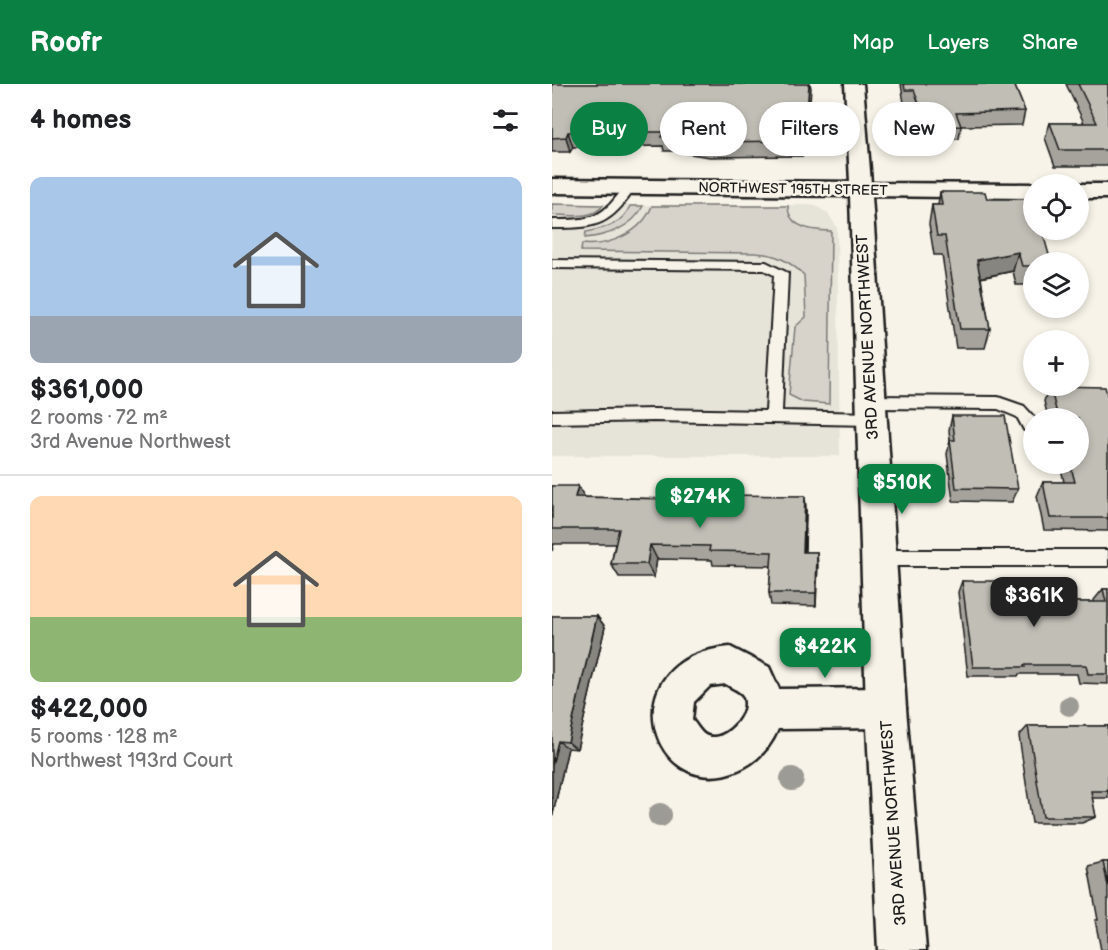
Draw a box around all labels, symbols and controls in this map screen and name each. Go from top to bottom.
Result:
text: Roofr [30,26,102,59]
text: Map [852,30,894,55]
text: Layers [927,30,989,55]
text: Share [1022,30,1078,55]
chip: Buy [570,102,648,156]
chip: Rent [660,102,747,156]
chip: Filters [759,102,860,156]
chip: New [872,102,956,156]
icon: filters [489,104,522,137]
text: 4 homes [30,105,131,136]
map controls [1023,174,1089,474]
button: locate [1023,174,1089,240]
street label: NORTHWEST 195TH STREET [698,179,888,199]
icon: home [222,216,330,324]
street label: 3RD AVENUE NORTHWEST [853,233,883,440]
button: layers [1023,252,1089,318]
button: + [1023,330,1089,396]
text: $361,000 [30,375,143,406]
text: 2 rooms · 72 m² [30,406,168,430]
button: − [1023,408,1089,474]
text: 3rd Avenue Northwest [30,430,231,454]
pin: $510K [860,464,944,515]
text: $510K [872,471,932,495]
pin: $274K [658,478,742,529]
text: $274K [669,485,731,509]
icon: home [222,535,330,643]
pin: $361K [992,577,1076,628]
text: $361K [1005,584,1064,608]
pin: $422K [783,628,867,679]
text: $422K [794,635,856,659]
text: $422,000 [30,694,148,725]
street label: 3RD AVENUE NORTHWEST [877,719,911,926]
text: 5 rooms · 128 m² [30,725,178,749]
text: Northwest 193rd Court [30,749,233,773]

